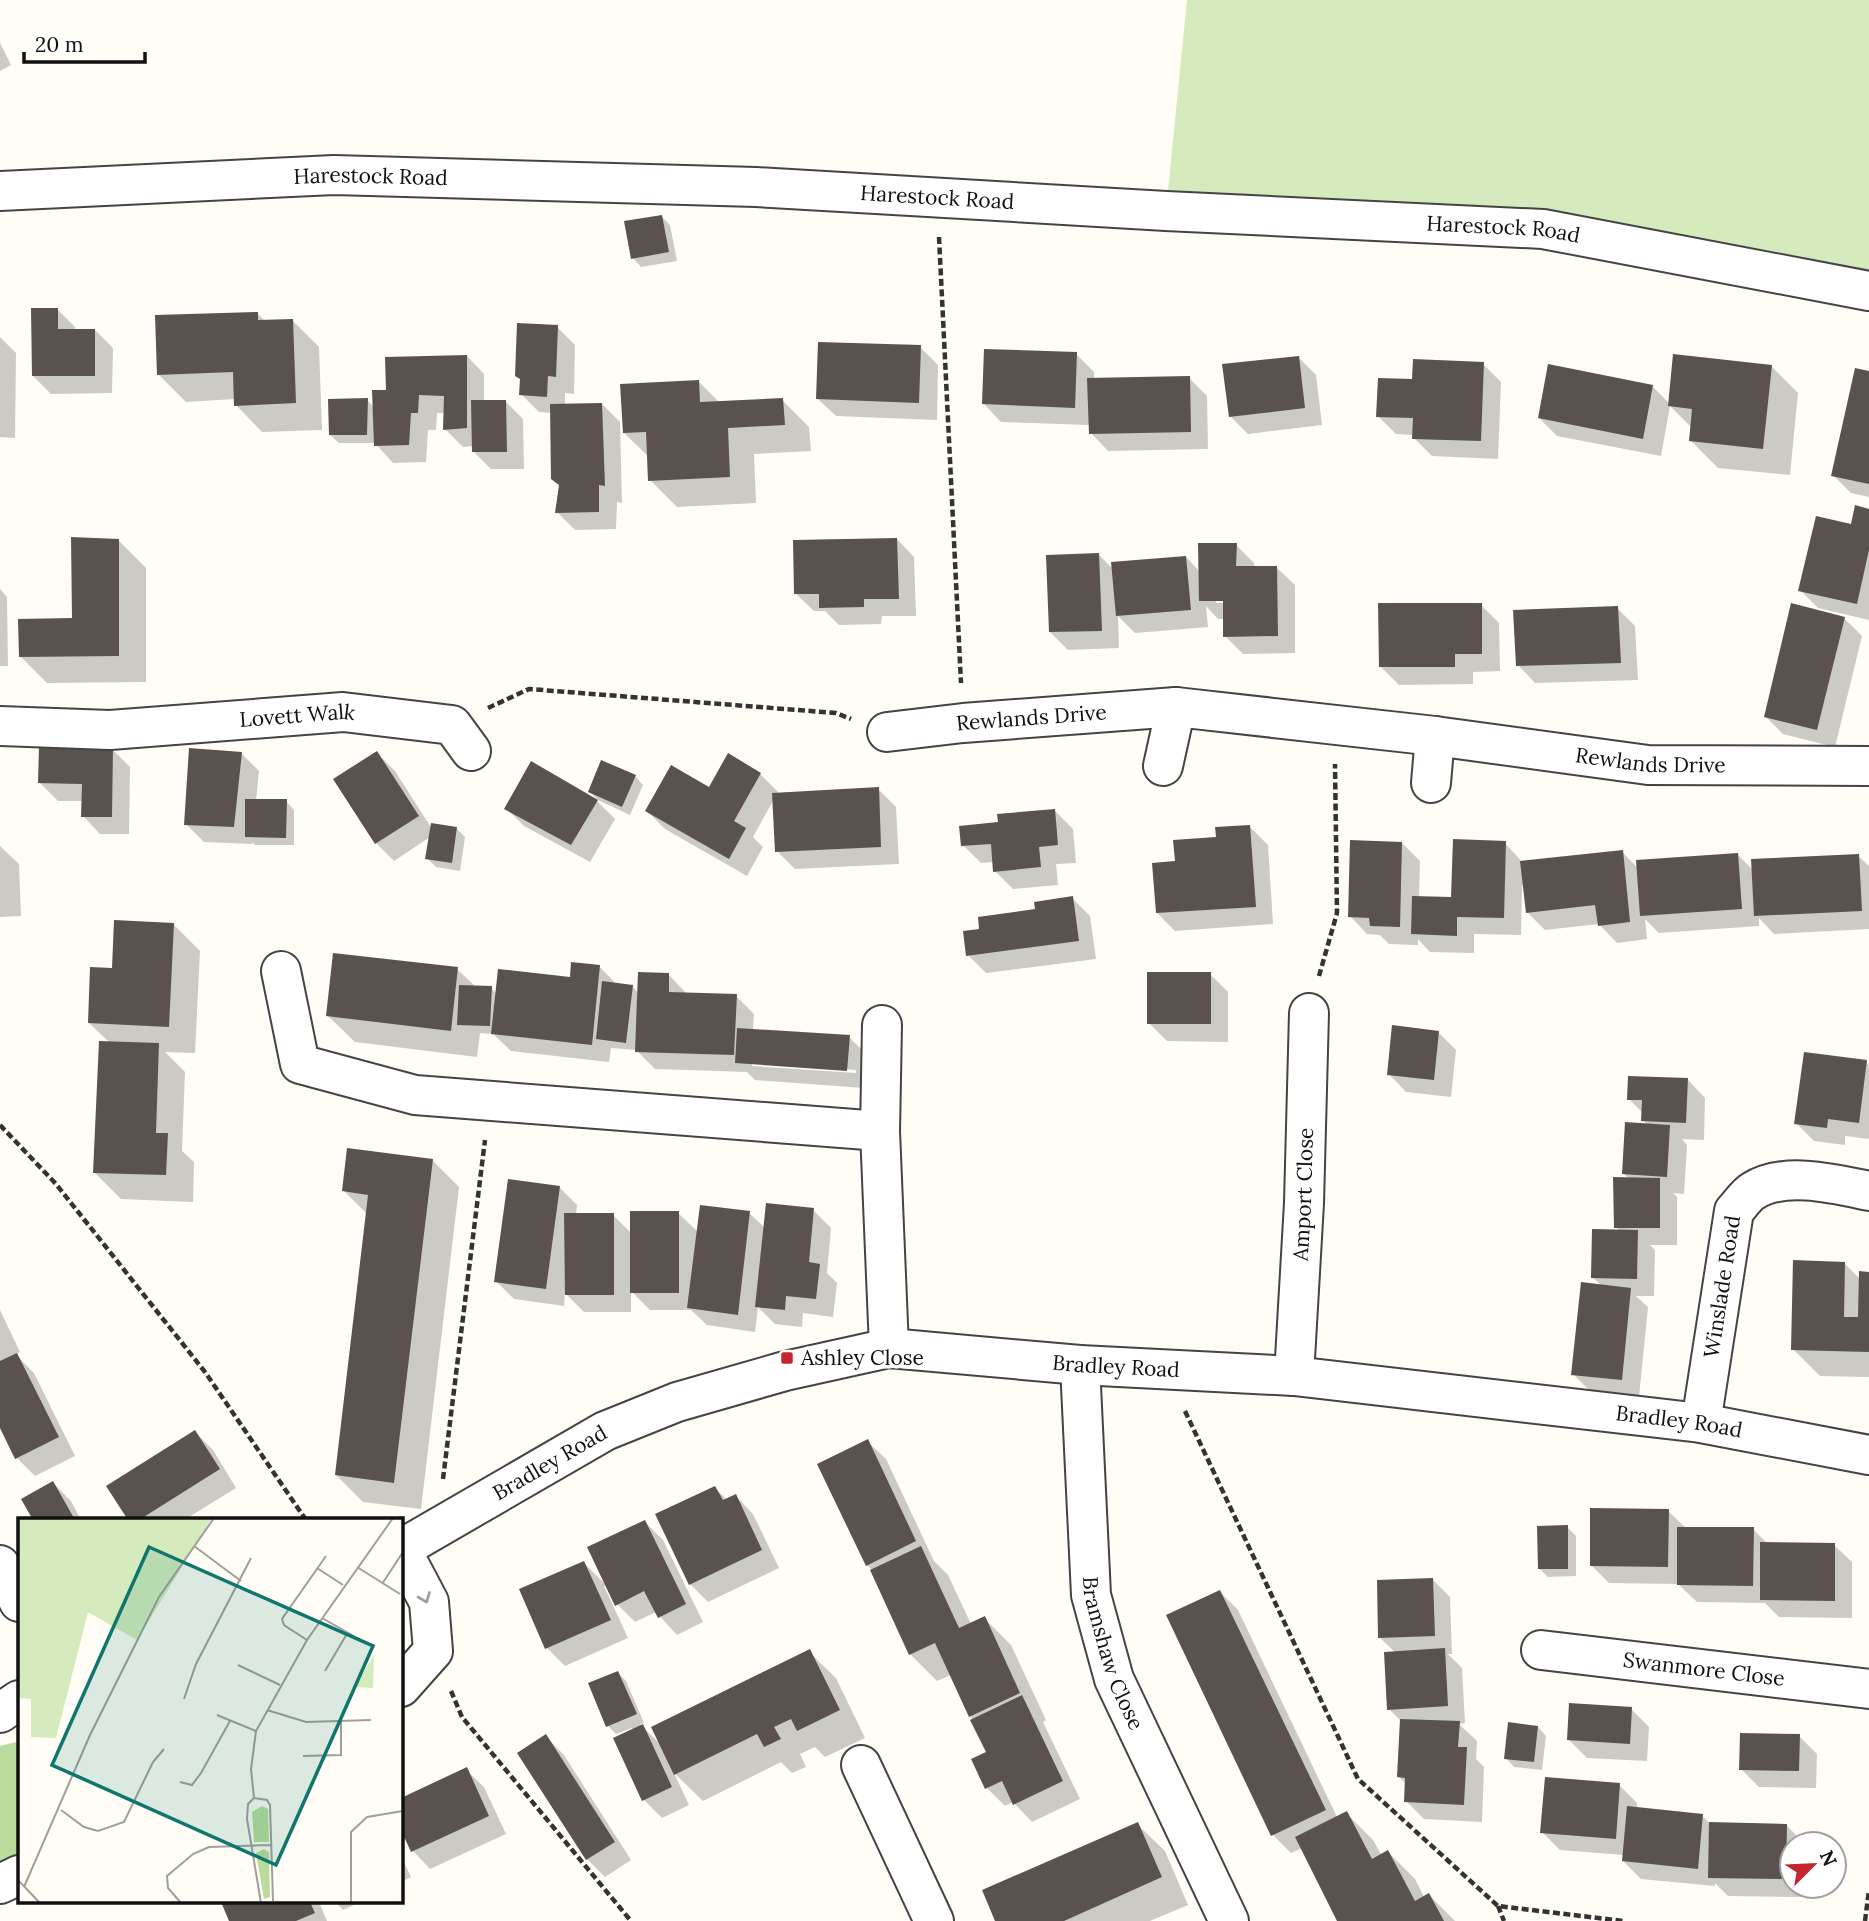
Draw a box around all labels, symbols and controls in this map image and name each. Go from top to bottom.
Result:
scale bar [24,21,145,65]
text: 20 m [35,31,84,58]
street label: Harestock Road [293,161,448,191]
street label: Harestock Road [859,179,1015,215]
street label: Harestock Road [1426,209,1582,249]
street label: Lovett Walk [238,698,358,733]
street label: Rewlands Drive [954,698,1107,737]
street label: Rewlands Drive [1574,741,1726,778]
street label: Amport Close [1287,1127,1319,1263]
street label: Winslade Road [1697,1213,1746,1360]
place label: Ashley Close [800,1344,924,1371]
street label: Bradley Road [1051,1349,1180,1383]
marker: Ashley Close [779,1350,795,1366]
street label: Bradley Road [1614,1399,1745,1444]
street label: Bradley Road [488,1419,612,1506]
inset map [18,1518,402,1904]
street label: Bramshaw Close [1077,1576,1150,1734]
one-way arrow [417,1591,431,1603]
street label: Swanmore Close [1621,1646,1786,1692]
north arrow [1778,1830,1848,1900]
text: N [1815,1846,1843,1870]

